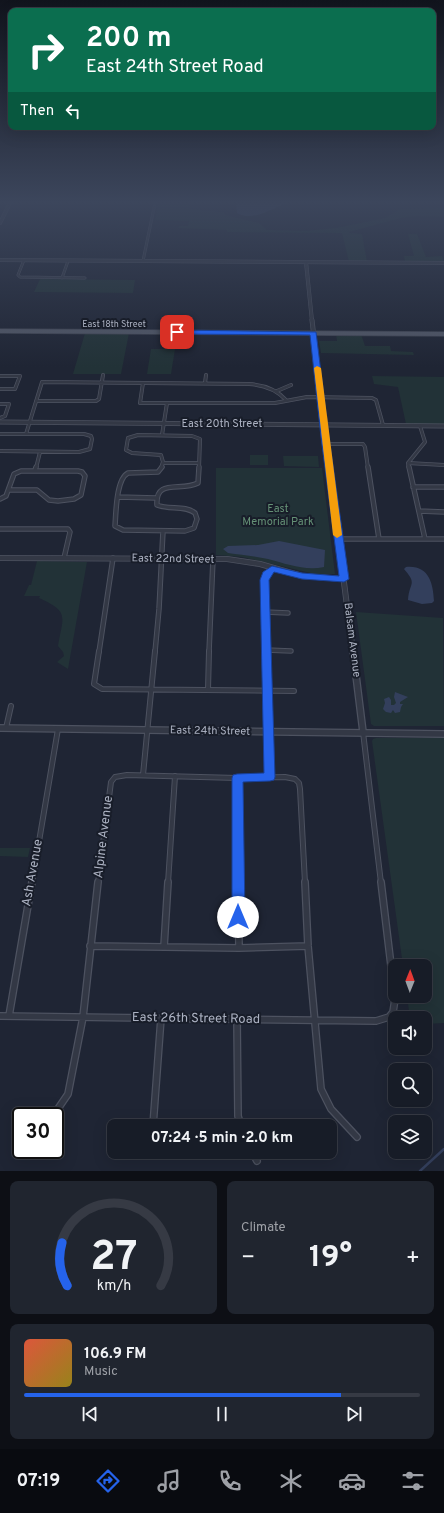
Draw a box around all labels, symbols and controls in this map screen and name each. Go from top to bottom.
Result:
text: 200 m [86,21,172,57]
icon: right [20,24,72,76]
text: East 24th Street Road [86,56,264,79]
icon: left [62,100,84,122]
text: Then [20,102,54,121]
pin [160,315,194,349]
street label: East 18th Street [82,319,146,330]
icon: arrive [166,321,188,343]
street label: East 20th Street [182,417,262,431]
park label: East Memorial Park [242,502,314,529]
street label: East 22nd Street [131,551,215,567]
street label: Balsam Avenue [340,602,364,678]
street label: East 24th Street [170,723,250,739]
street label: Alpine Avenue [91,795,117,879]
street label: Ash Avenue [19,838,47,908]
position arrow [217,896,259,938]
north arrow [388,959,432,1003]
map controls [388,959,432,1159]
street label: East 26th Street Road [132,1010,260,1028]
button: sound [388,1011,432,1055]
button: search [388,1063,432,1107]
speed limit sign: 30 [12,1107,64,1159]
button: layers [388,1115,432,1159]
text: 07:24 · 5 min · 2.0 km [151,1129,293,1148]
text: Climate [241,1220,286,1236]
text: 27 [90,1231,137,1284]
text: 19° [309,1240,352,1277]
text: − [241,1245,255,1272]
text: + [406,1245,420,1272]
text: km/h [96,1276,131,1294]
text: 106.9 FM [84,1345,146,1364]
text: Music [84,1364,118,1380]
icon: previous [79,1403,101,1425]
icon: pause [211,1403,233,1425]
icon: next [343,1403,365,1425]
icon: directions [94,1467,122,1495]
icon: music [155,1467,183,1495]
icon: phone [216,1467,244,1495]
icon: climate [277,1467,305,1495]
icon: car [338,1467,366,1495]
icon: filters [399,1467,427,1495]
text: 07:19 [17,1470,60,1493]

